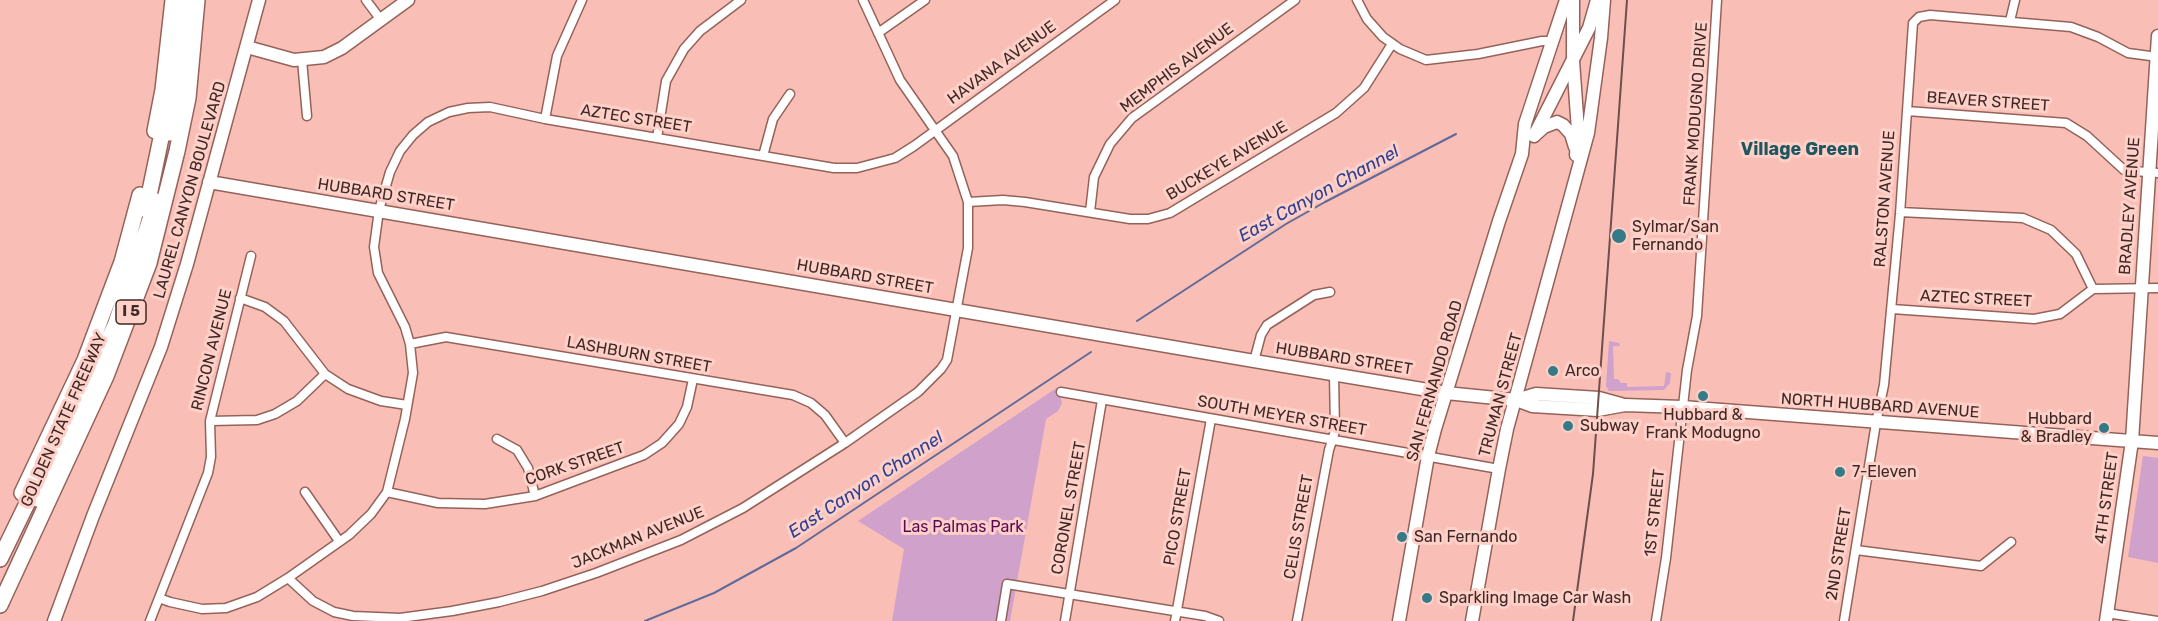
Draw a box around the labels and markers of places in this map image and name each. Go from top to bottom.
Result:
place label: Sylmar/San Fernando [1632,217,1719,255]
marker: Sylmar/San Fernando [1610,227,1628,245]
place label: Arco [1565,361,1600,381]
marker: Arco [1546,364,1560,378]
marker: Hubbard & Frank Modugno [1696,389,1710,403]
place label: Hubbard & Frank Modugno [1645,405,1761,443]
place label: Hubbard & Bradley [2021,409,2092,447]
place label: Subway [1580,416,1639,436]
marker: Subway [1561,419,1575,433]
marker: Hubbard & Bradley [2097,421,2111,435]
place label: 7-Eleven [1852,462,1917,482]
marker: 7-Eleven [1833,465,1847,479]
place label: San Fernando [1414,527,1518,547]
marker: San Fernando [1395,530,1409,544]
place label: Sparkling Image Car Wash [1439,588,1631,608]
marker: Sparkling Image Car Wash [1420,591,1434,605]

